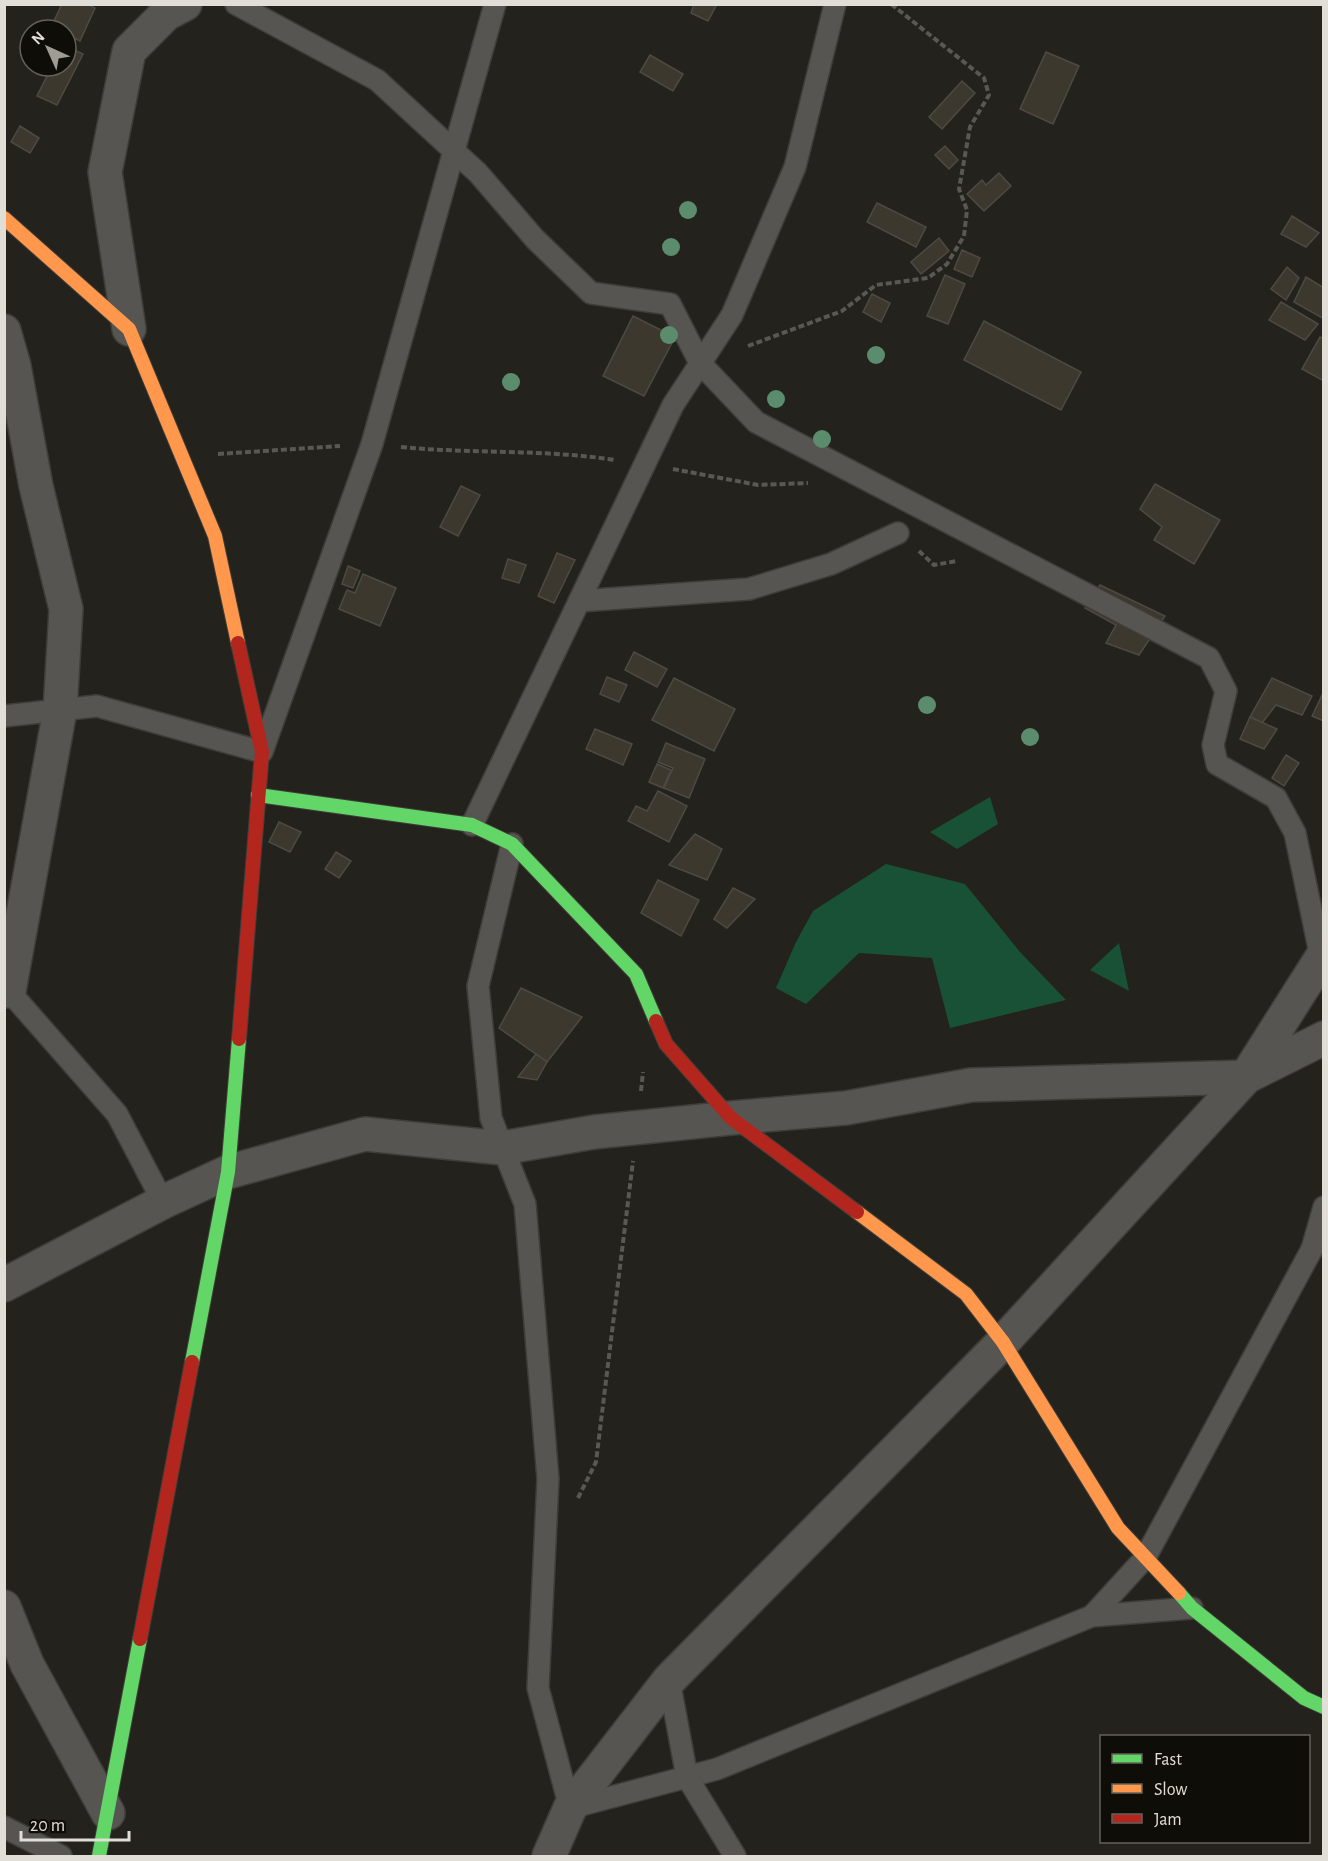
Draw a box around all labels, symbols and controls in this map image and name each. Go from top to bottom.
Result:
north arrow [18,18,78,78]
text: N [29,29,48,48]
legend [1100,1735,1310,1843]
text: Fast [1154,1751,1182,1769]
text: Slow [1154,1781,1187,1799]
scale bar [21,1804,129,1842]
text: Jam [1154,1811,1182,1829]
text: 20 m [30,1817,65,1835]

